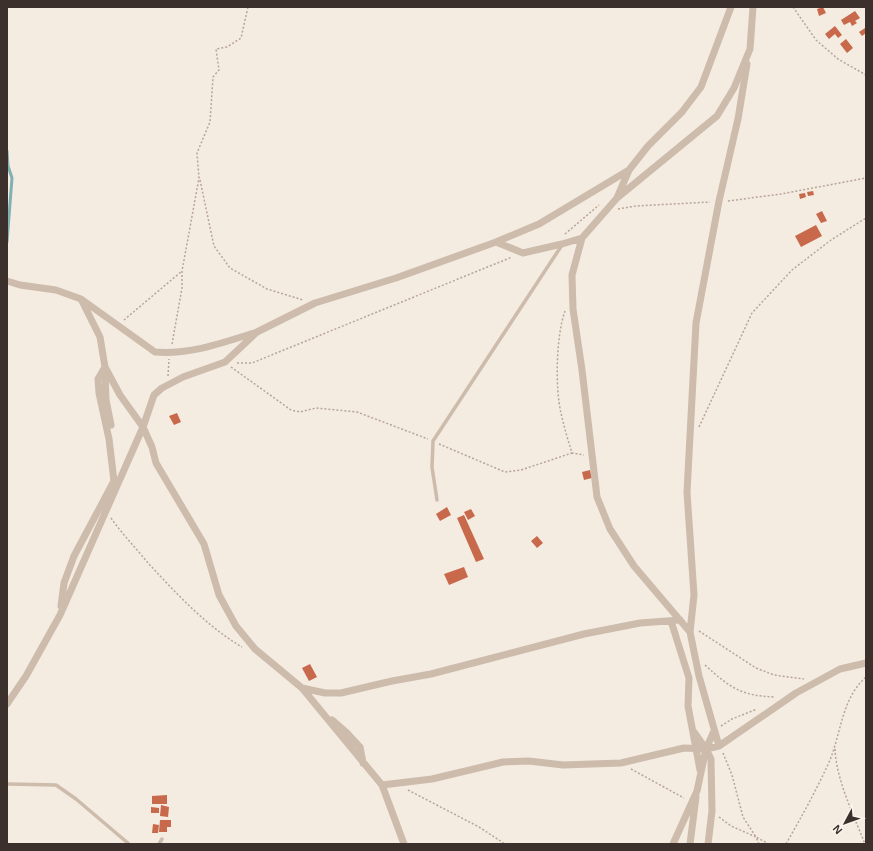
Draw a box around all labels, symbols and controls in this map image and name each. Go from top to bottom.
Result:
north arrow [825,803,865,843]
text: N [830,823,845,836]

